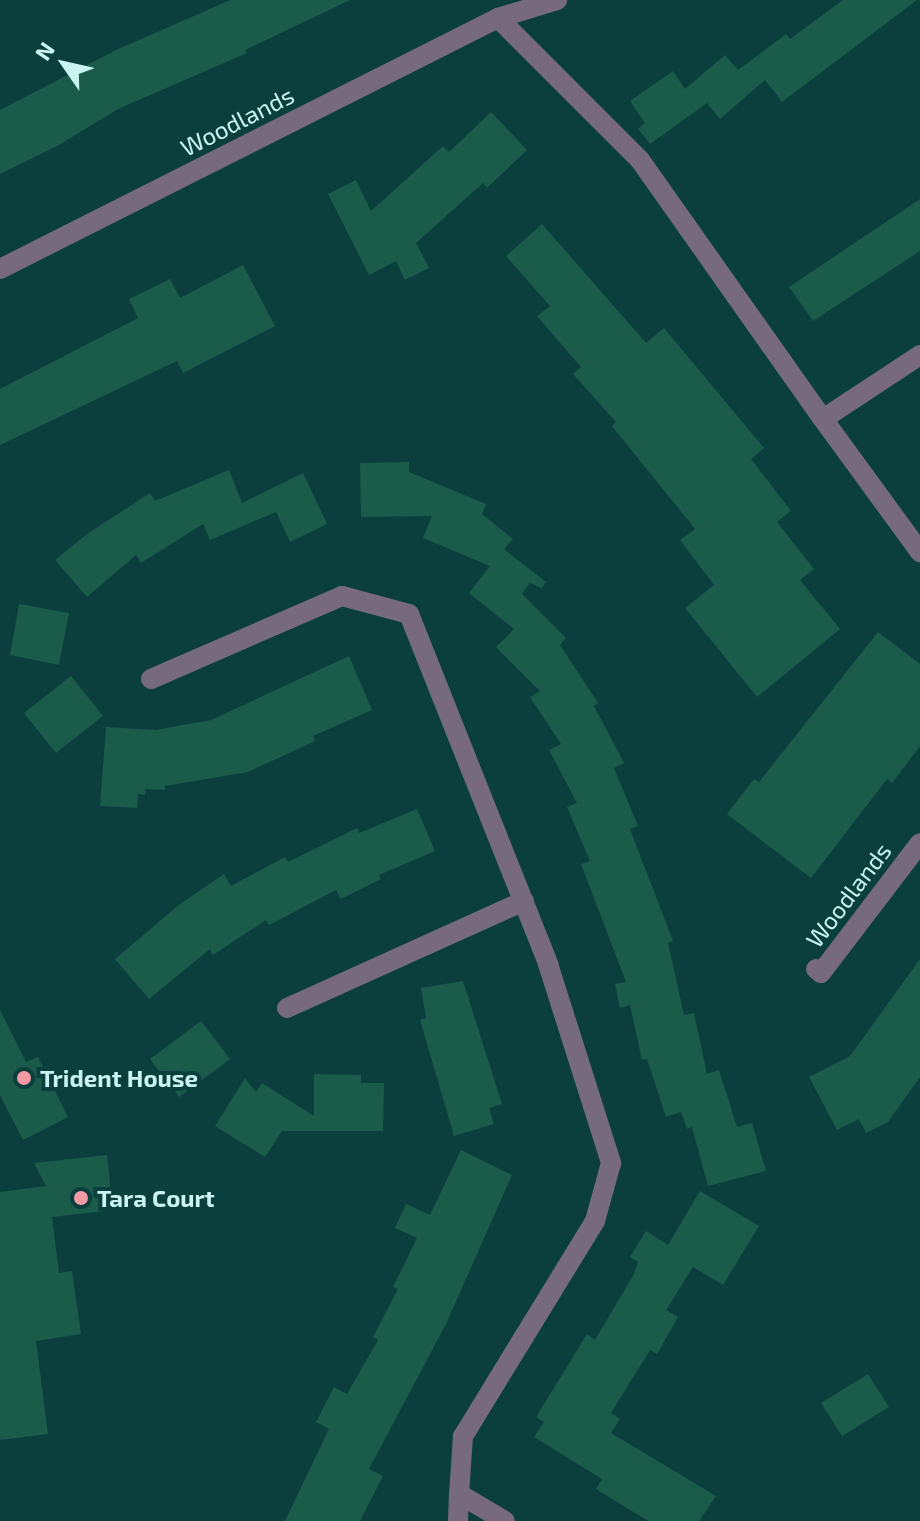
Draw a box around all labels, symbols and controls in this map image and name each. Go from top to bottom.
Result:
north arrow [24,24,104,104]
text: N [29,37,59,64]
street label: Woodlands [175,80,299,162]
street label: Woodlands [799,837,897,953]
place label: Trident House [40,1064,198,1092]
marker: Trident House [15,1069,33,1087]
place label: Tara Court [97,1184,215,1212]
marker: Tara Court [72,1189,90,1207]

